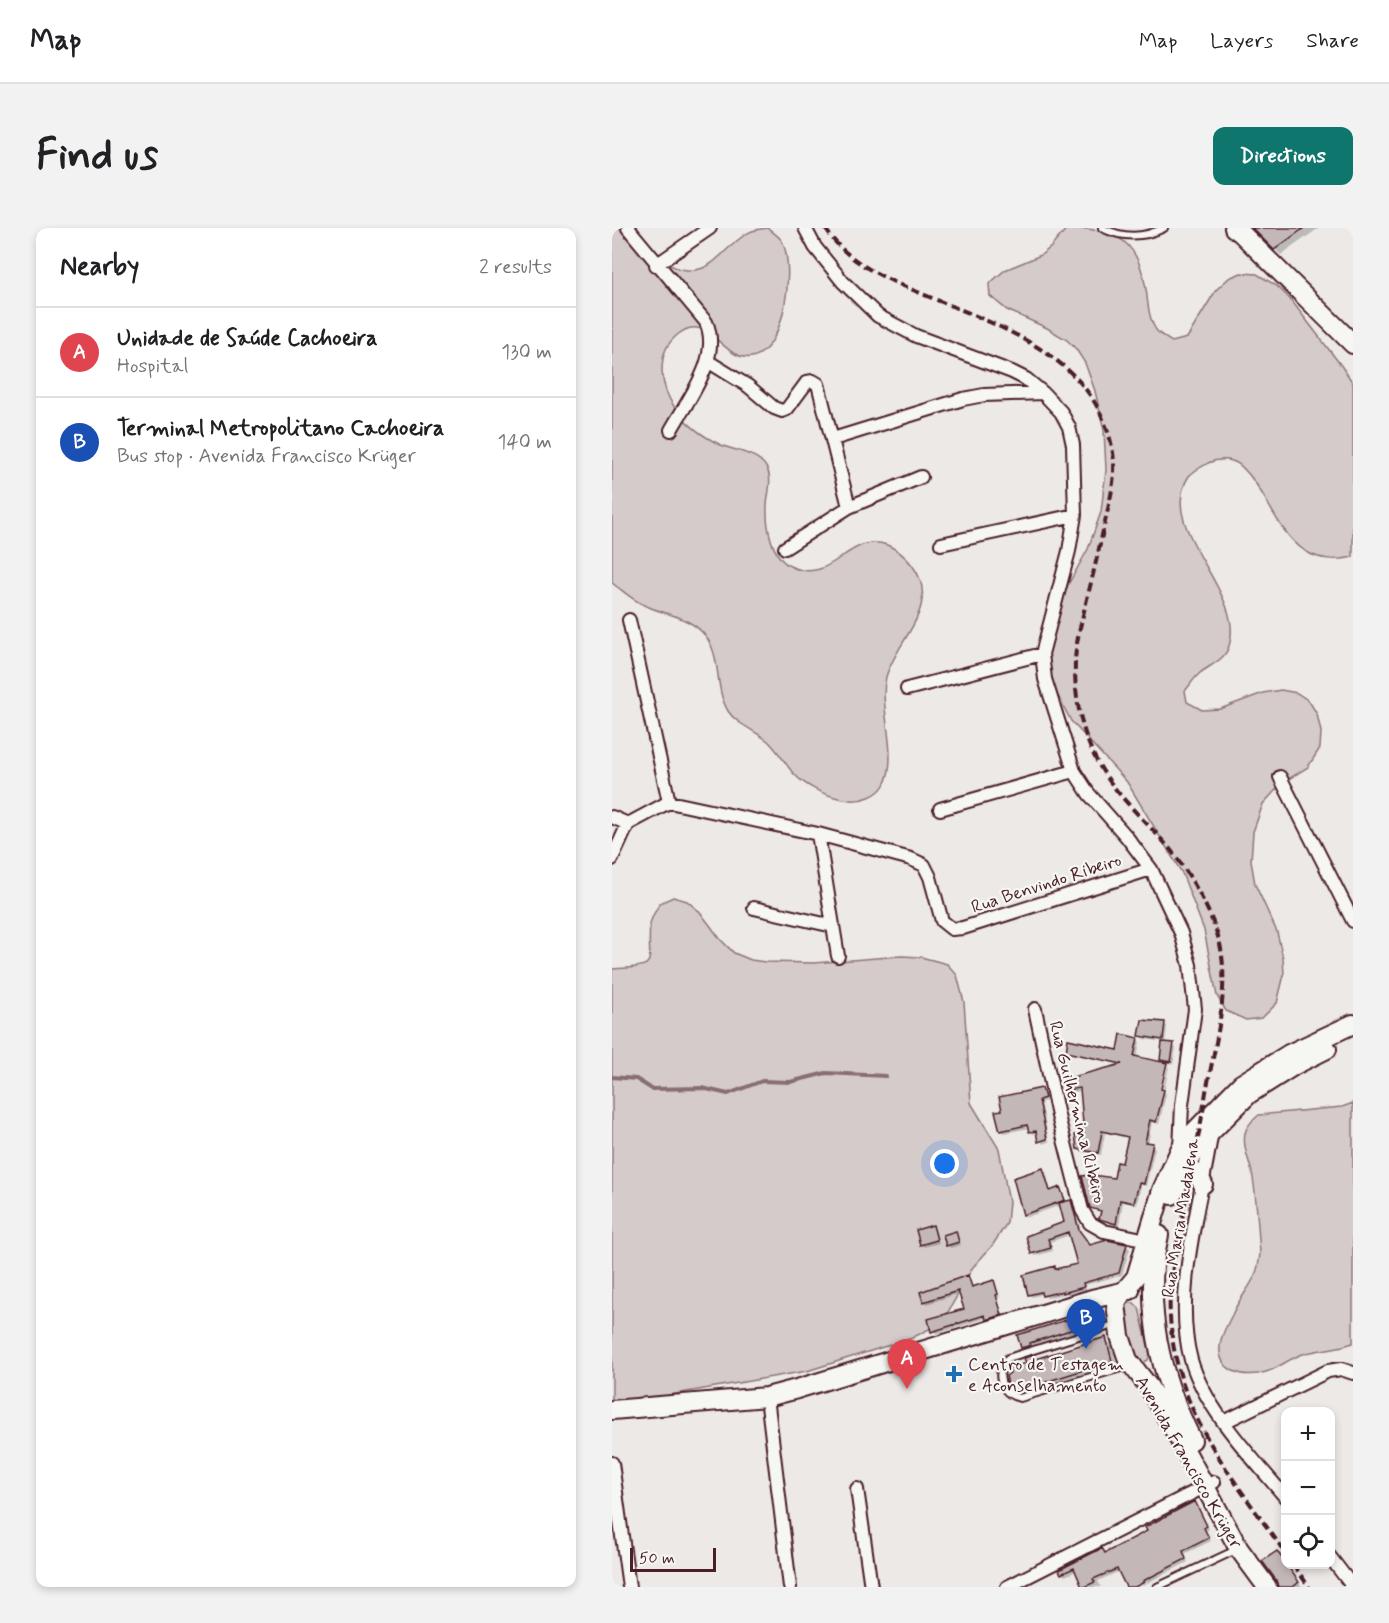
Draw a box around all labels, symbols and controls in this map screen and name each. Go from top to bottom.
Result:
text: Map [30,23,81,60]
text: Map [1139,27,1177,55]
text: Layers [1210,27,1273,55]
text: Share [1306,27,1359,55]
button: Directions [1213,127,1353,185]
text: Find us [36,129,158,184]
text: Nearby [60,250,139,284]
text: 2 results [479,254,552,281]
text: Unidade de Saúde Cachoeira [117,325,378,353]
text: A [73,339,86,366]
text: 130 m [501,339,552,366]
text: Hospital [117,353,188,380]
text: Terminal Metropolitano Cachoeira [117,415,444,443]
text: B [73,429,86,456]
text: 140 m [498,429,552,456]
text: Bus stop · Avenida Francisco Krüger [117,443,416,470]
street label: Rua Benvindo Ribeiro [968,848,1124,920]
street label: Rua Guilhermina Ribeiro [1043,1019,1111,1206]
street label: Rua Maria Madalena [1157,1137,1205,1300]
your location [930,1149,959,1178]
pin: B [1066,1300,1106,1349]
pin: A [888,1340,926,1389]
place label: Centro de Testagem e Aconselhamento [968,1353,1124,1398]
marker: Centro de Testagem e Aconselhamento [945,1365,963,1383]
street label: Avenida Francisco Krüger [1129,1372,1248,1554]
map controls [1281,1407,1335,1569]
button: + [1281,1407,1335,1461]
button: − [1281,1461,1335,1515]
button: locate [1281,1515,1335,1569]
scale bar [630,1545,716,1572]
text: 50 m [639,1548,675,1569]

